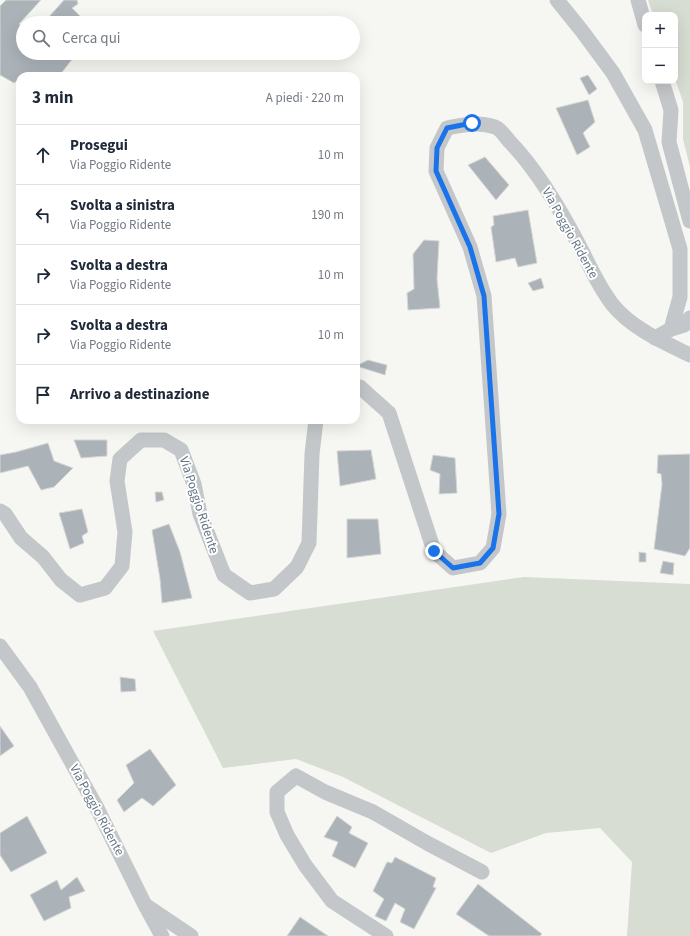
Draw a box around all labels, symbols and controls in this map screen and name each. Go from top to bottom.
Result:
map controls [642,12,678,84]
button: + [642,12,678,48]
search box [16,16,360,60]
icon: search [30,27,52,49]
text: Cerca qui [62,28,121,49]
button: − [642,48,678,84]
text: 3 min [32,86,73,110]
text: A piedi · 220 m [266,89,344,107]
route start [463,114,481,132]
text: Prosegui [70,135,128,156]
icon: ahead [32,144,54,166]
text: 10 m [318,146,344,164]
text: Via Poggio Ridente [70,156,171,174]
street label: Via Poggio Ridente [538,184,602,282]
text: Svolta a sinistra [70,195,175,216]
icon: left [32,204,54,226]
text: 190 m [311,206,344,224]
text: Via Poggio Ridente [70,216,171,234]
text: Svolta a destra [70,255,168,276]
icon: right [32,264,54,286]
text: 10 m [318,266,344,284]
text: Via Poggio Ridente [70,276,171,294]
text: Svolta a destra [70,315,168,336]
icon: right [32,324,54,346]
text: 10 m [318,326,344,344]
text: Via Poggio Ridente [70,336,171,354]
icon: arrive [32,384,54,406]
text: Arrivo a destinazione [70,384,209,405]
street label: Via Poggio Ridente [175,454,223,556]
route end [425,542,443,560]
street label: Via Poggio Ridente [65,761,129,859]

